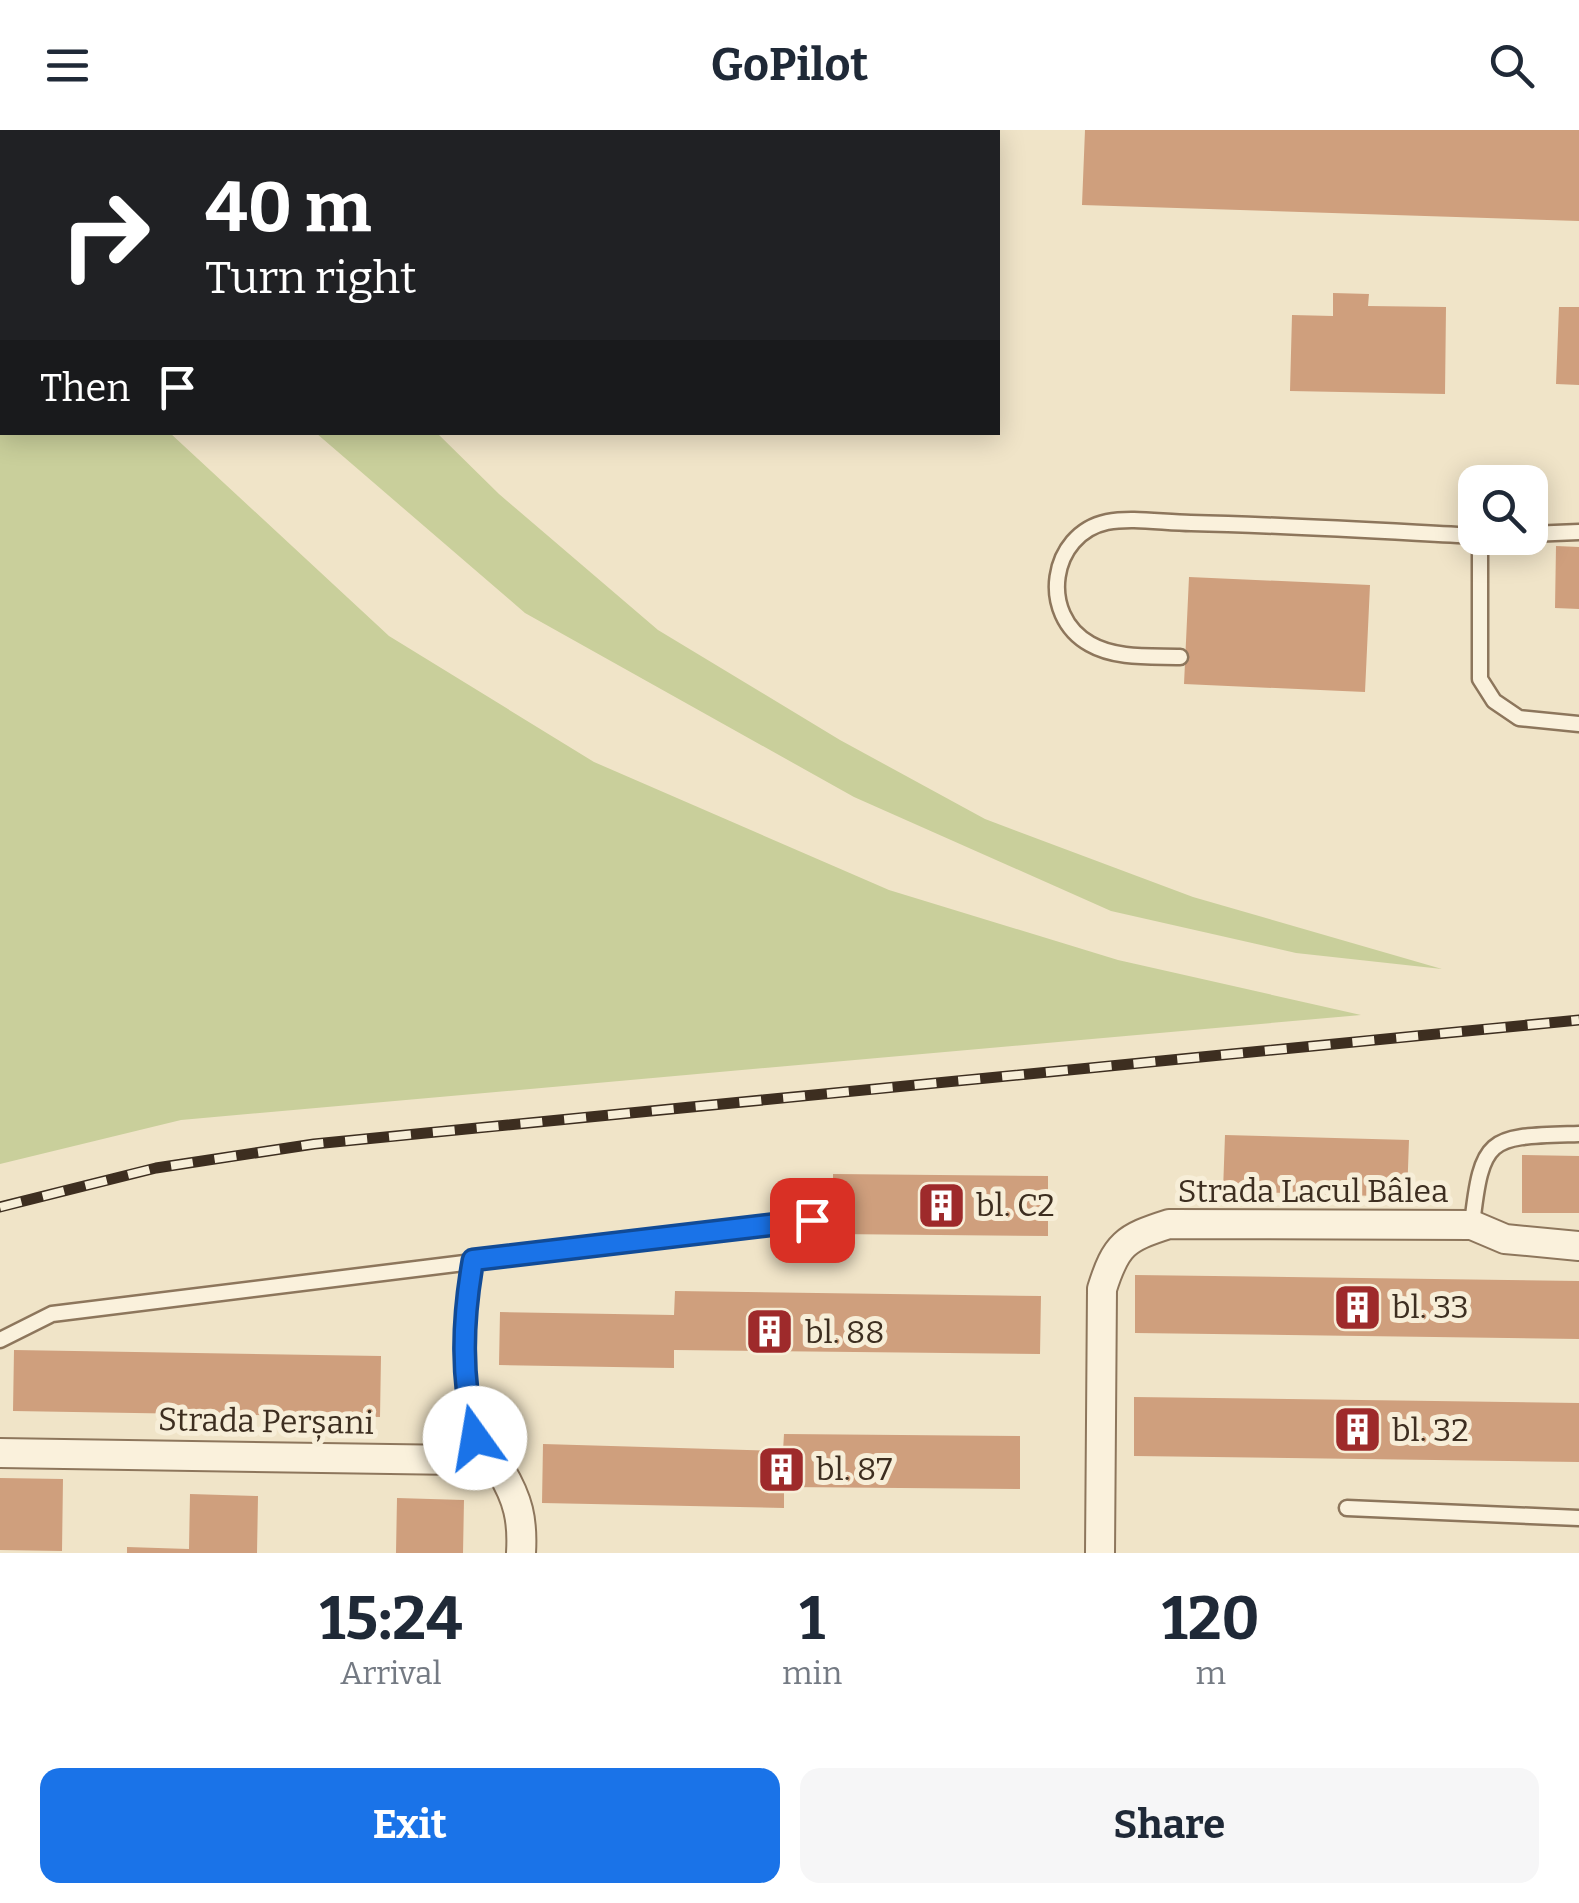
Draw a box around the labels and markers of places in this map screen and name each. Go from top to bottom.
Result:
pin [770,1178,855,1263]
building icon: bl. C2 [915,1179,967,1231]
place label: bl. C2 [976,1186,1055,1224]
building icon: bl. 33 [1331,1281,1383,1333]
place label: bl. 33 [1392,1288,1469,1326]
building icon: bl. 88 [744,1306,796,1358]
place label: bl. 88 [805,1313,884,1351]
building icon: bl. 32 [1331,1404,1383,1456]
place label: bl. 32 [1392,1411,1469,1449]
building icon: bl. 87 [755,1443,807,1495]
place label: bl. 87 [816,1450,892,1488]

